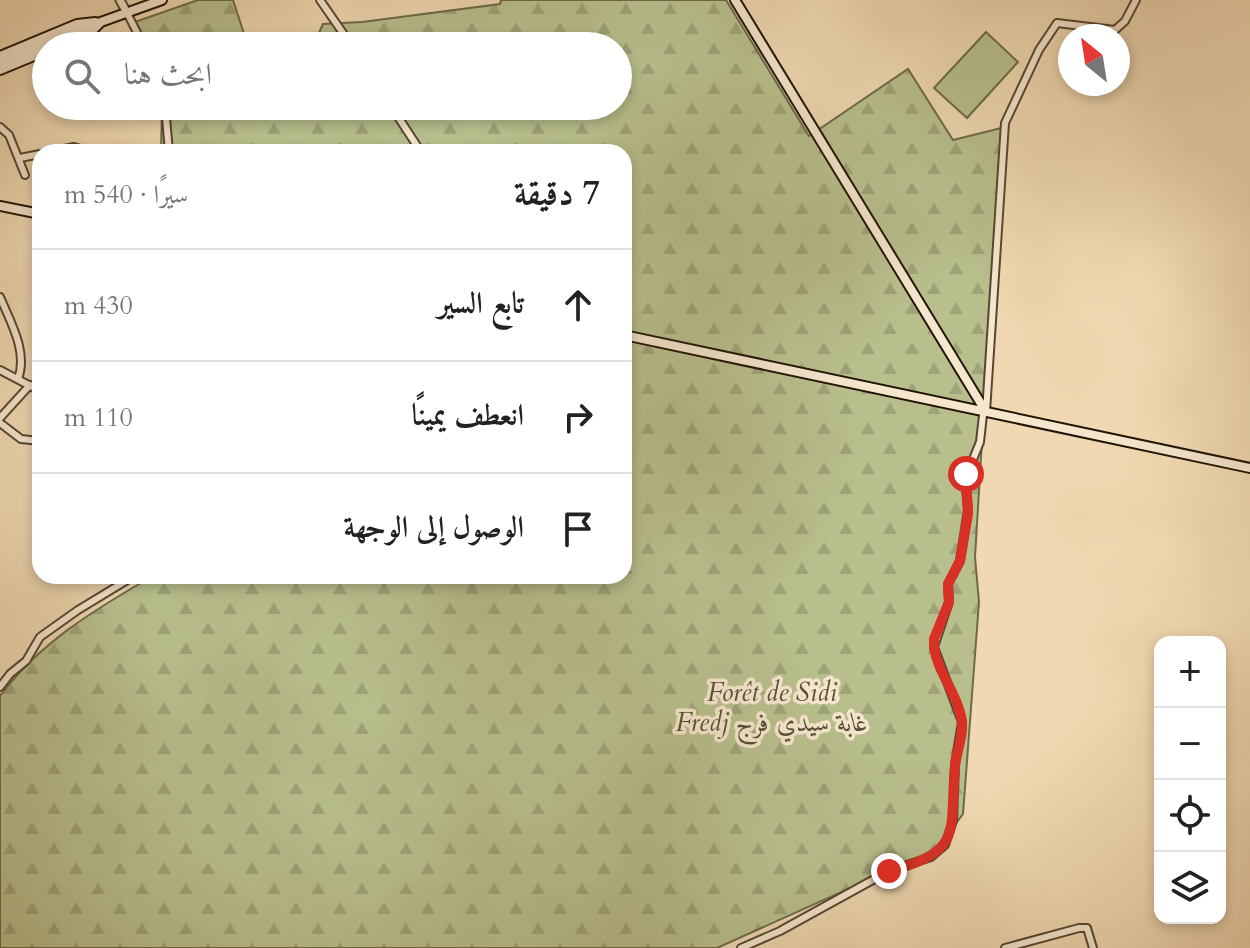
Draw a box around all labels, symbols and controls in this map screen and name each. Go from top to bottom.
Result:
north arrow [1058,24,1130,96]
search box [32,32,632,120]
icon: search [60,54,104,98]
text: ابحث هنا [124,54,212,95]
text: 7 دقيقة [514,170,600,216]
text: سيرًا · 540 m [64,177,188,212]
text: تابع السير [438,283,524,324]
icon: ahead [556,283,600,327]
text: 430 m [64,288,133,323]
text: انعطف يمينًا [411,395,524,436]
icon: right [556,395,600,439]
text: 110 m [64,400,133,435]
route start [948,456,984,492]
text: الوصول إلى الوجهة [344,507,524,548]
icon: arrive [556,507,600,551]
map controls [1154,636,1226,924]
button: + [1154,636,1226,708]
park label: Forêt de Sidi Fredj غابة سيدي فرج [676,675,868,746]
button: − [1154,708,1226,780]
button: locate [1154,780,1226,852]
button: layers [1154,852,1226,924]
route end [871,853,907,889]

